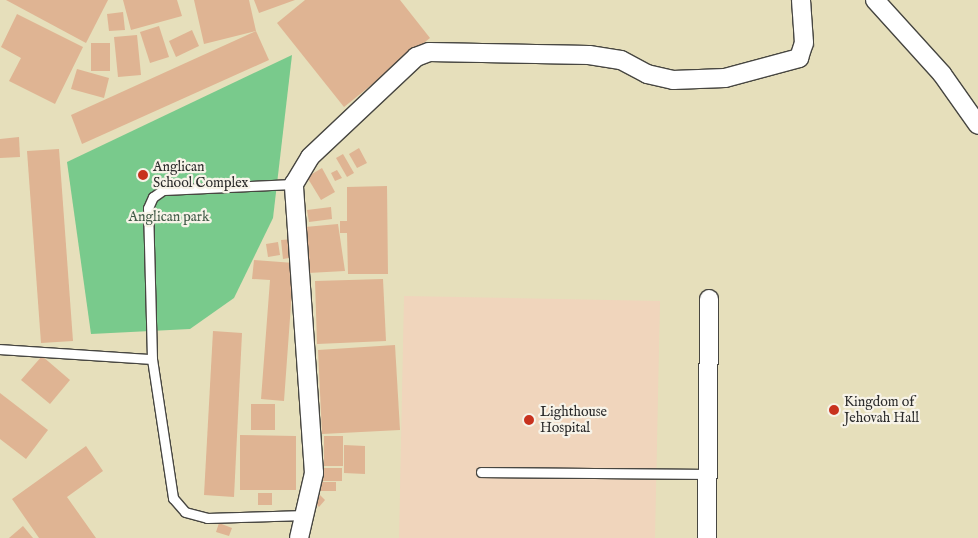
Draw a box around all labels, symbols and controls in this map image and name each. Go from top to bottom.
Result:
place label: Anglican School Complex [153,159,248,192]
marker: Anglican School Complex [137,169,149,181]
park label: Anglican park [129,209,209,225]
place label: Kingdom of Jehovah Hall [844,394,919,427]
place label: Lighthouse Hospital [540,404,607,437]
marker: Kingdom of Jehovah Hall [828,404,840,416]
marker: Lighthouse Hospital [522,413,536,427]

